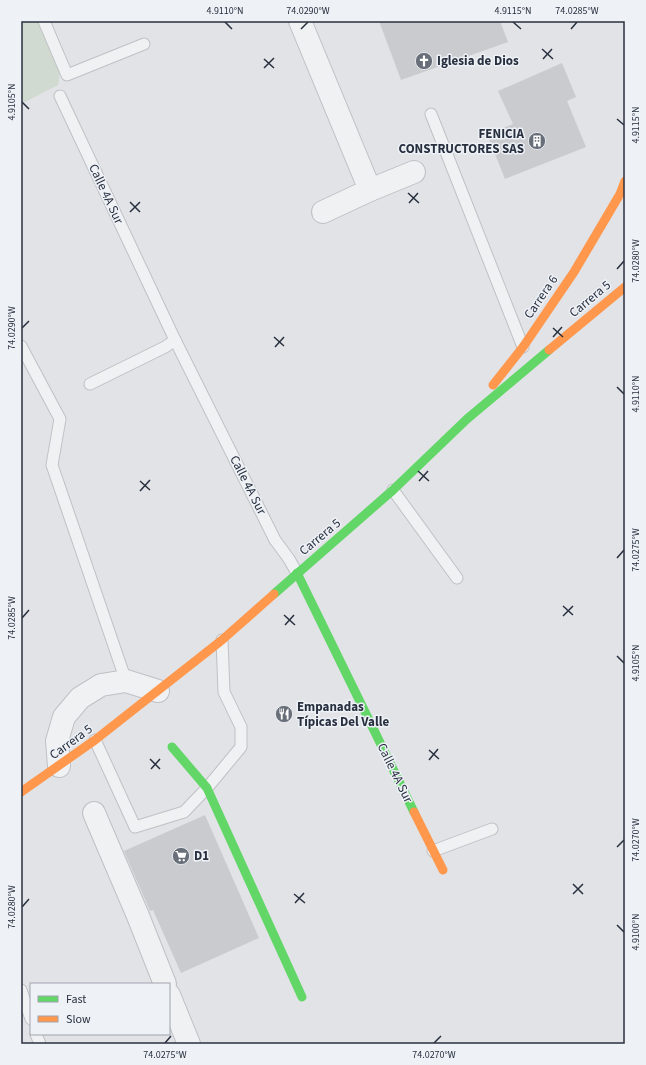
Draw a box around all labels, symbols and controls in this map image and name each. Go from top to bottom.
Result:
text: 4.9110°N [206,4,244,18]
text: 74.0290°W [286,4,330,18]
text: 4.9115°N [494,4,532,18]
text: 74.0285°W [555,4,599,18]
church icon: Iglesia de Dios [414,51,434,71]
place label: Iglesia de Dios [437,52,519,70]
text: 4.9105°N [5,83,19,121]
text: 4.9115°N [629,106,643,144]
place label: FENICIA CONSTRUCTORES SAS [399,125,525,158]
building icon: FENICIA CONSTRUCTORES SAS [527,131,547,151]
street label: Calle 4A Sur [84,161,128,227]
text: 74.0280°W [629,239,643,283]
street label: Carrera 6 [520,272,562,322]
street label: Carrera 5 [565,276,615,322]
text: 74.0290°W [5,306,19,350]
text: 4.9110°N [629,375,643,413]
street label: Calle 4A Sur [225,452,271,518]
street label: Carrera 5 [295,514,345,560]
text: 74.0275°W [629,528,643,572]
text: 74.0285°W [5,596,19,640]
text: 4.9105°N [629,644,643,682]
place label: Empanadas Típicas Del Valle [297,698,389,731]
restaurant icon: Empanadas Típicas Del Valle [274,704,294,724]
street label: Carrera 5 [46,720,96,764]
street label: Calle 4A Sur [373,740,417,806]
text: 74.0270°W [629,818,643,862]
supermarket icon: D1 [171,846,191,866]
place label: D1 [194,847,209,865]
text: 74.0280°W [5,885,19,929]
text: 4.9100°N [629,913,643,951]
legend [30,983,170,1035]
text: Fast [66,991,86,1008]
text: Slow [66,1011,91,1028]
text: 74.0275°W [143,1048,187,1062]
text: 74.0270°W [412,1048,456,1062]

